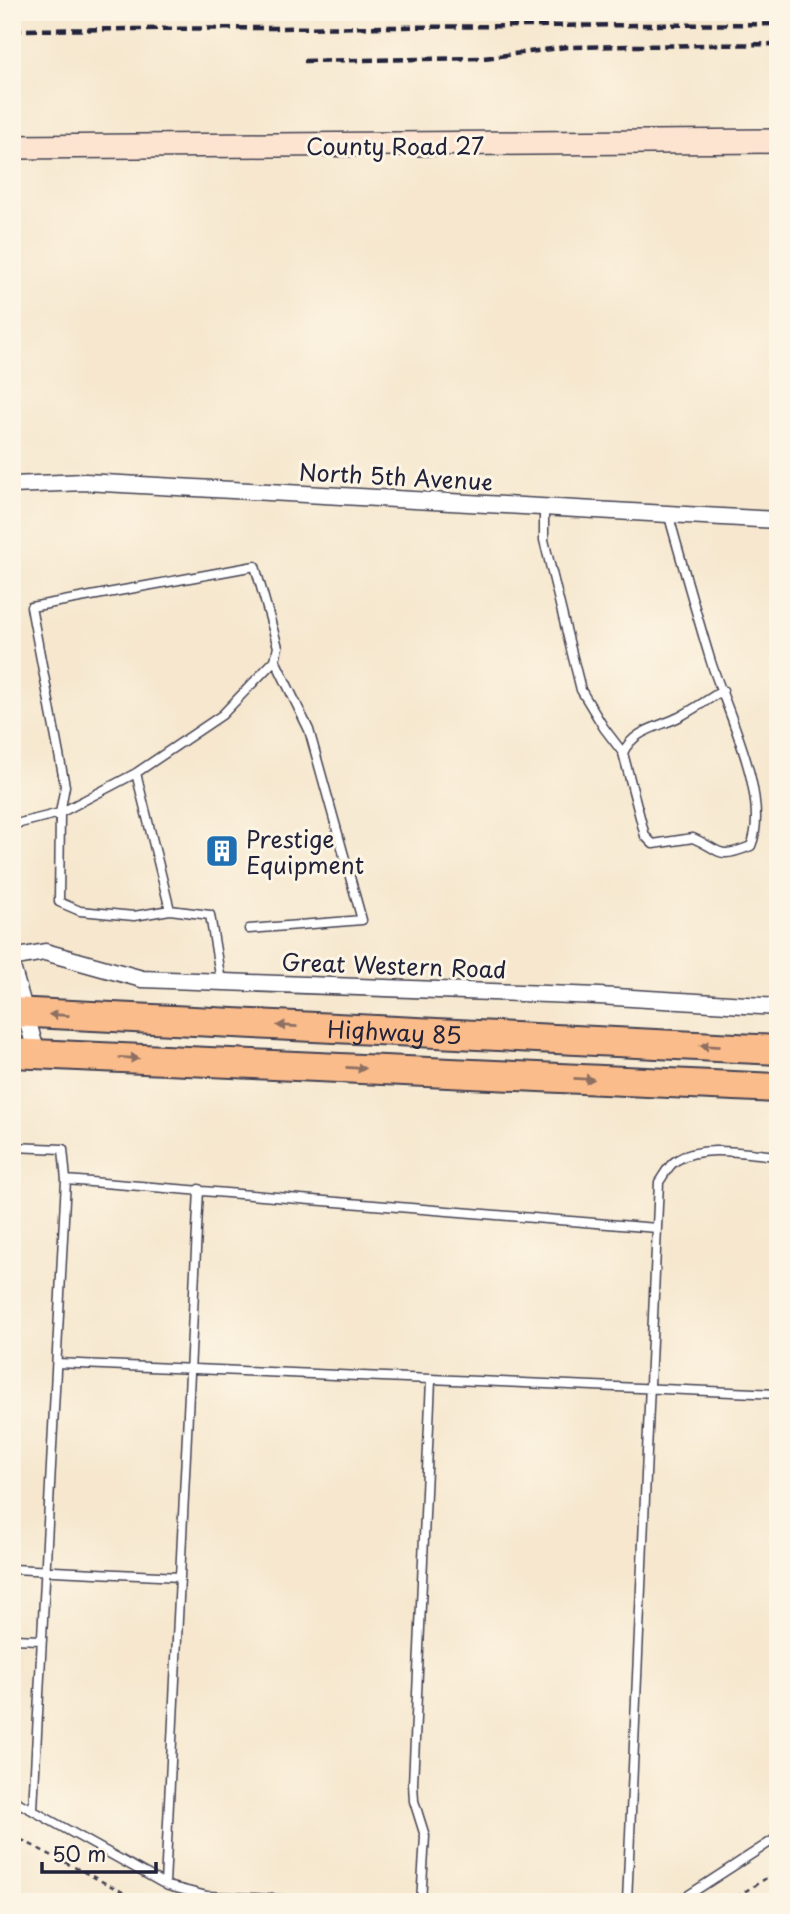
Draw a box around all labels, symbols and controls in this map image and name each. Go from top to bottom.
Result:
street label: County Road 27 [306,128,484,163]
street label: North 5th Avenue [298,453,494,499]
place label: Prestige Equipment [246,821,364,882]
building icon: Prestige Equipment [203,832,241,870]
street label: Great Western Road [281,944,507,986]
one-way arrow [48,1009,70,1020]
street label: Highway 85 [327,1010,462,1052]
one-way arrow [275,1020,297,1031]
one-way arrow [698,1041,720,1052]
one-way arrow [118,1053,140,1064]
one-way arrow [346,1063,368,1074]
one-way arrow [573,1074,595,1085]
scale bar [42,1830,156,1874]
text: 50 m [52,1837,106,1869]

